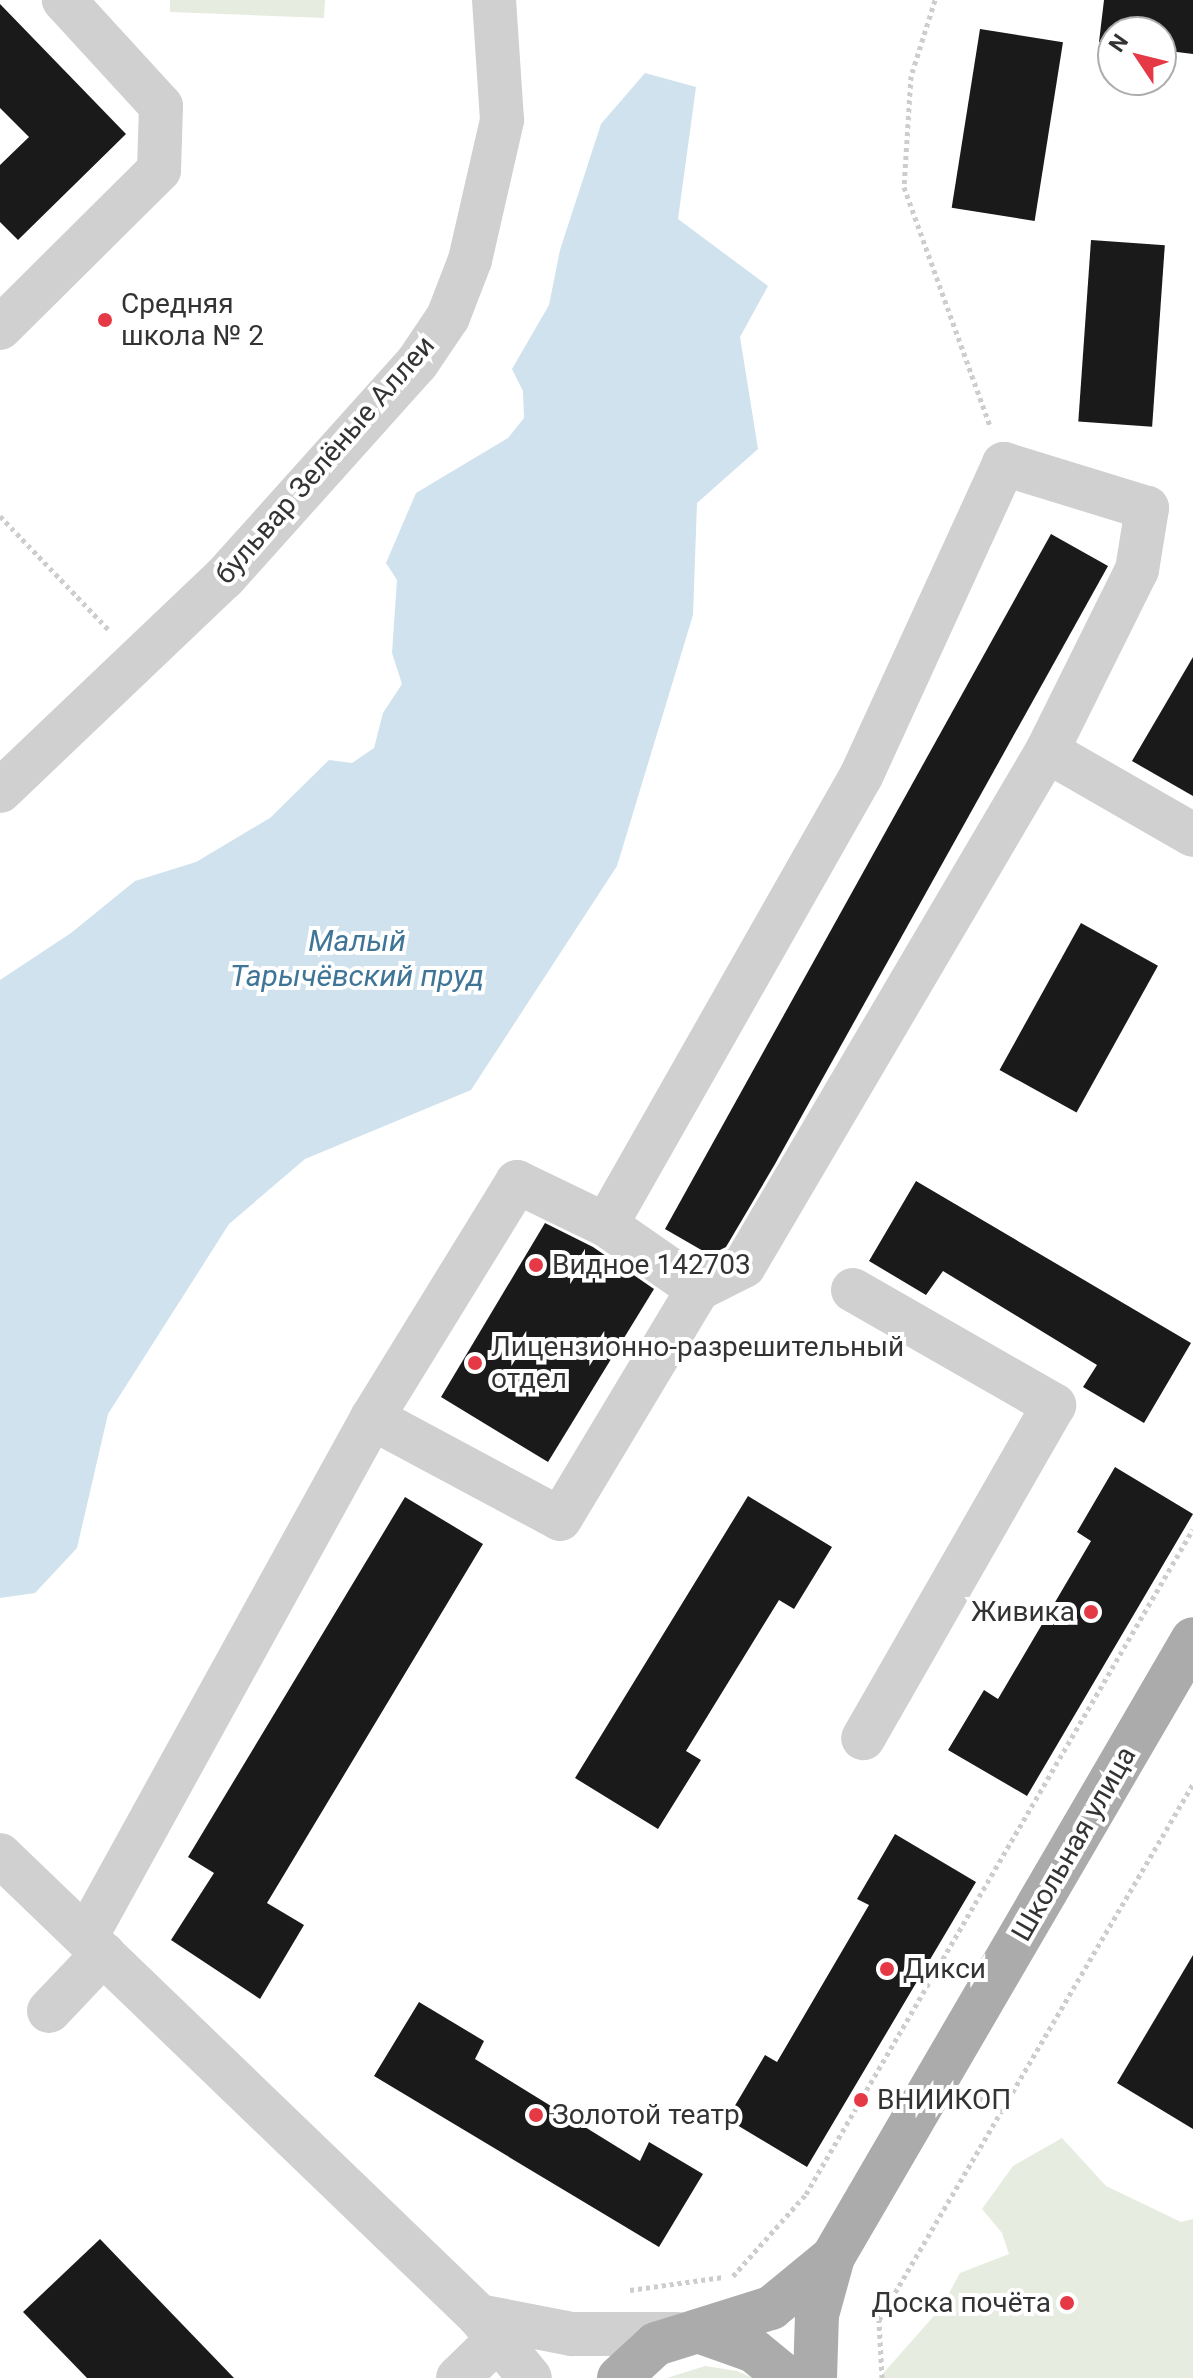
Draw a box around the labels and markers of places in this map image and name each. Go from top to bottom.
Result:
place label: Средняя школа № 2 [121,287,264,353]
marker: Средняя школа № 2 [96,311,114,329]
place label: Видное 142703 [552,1248,751,1282]
marker: Видное 142703 [527,1256,545,1274]
place label: Лицензионно-разрешительный отдел [491,1330,904,1396]
marker: Лицензионно-разрешительный отдел [466,1354,484,1372]
place label: Живика [971,1595,1075,1629]
marker: Живика [1082,1603,1100,1621]
place label: Дикси [903,1952,986,1986]
marker: Дикси [878,1960,896,1978]
place label: ВНИИКОП [877,2083,1011,2117]
marker: ВНИИКОП [852,2091,870,2109]
place label: Золотой театр [552,2098,740,2132]
marker: Золотой театр [527,2106,545,2124]
place label: Доска почёта [871,2286,1051,2320]
marker: Доска почёта [1058,2294,1076,2312]

